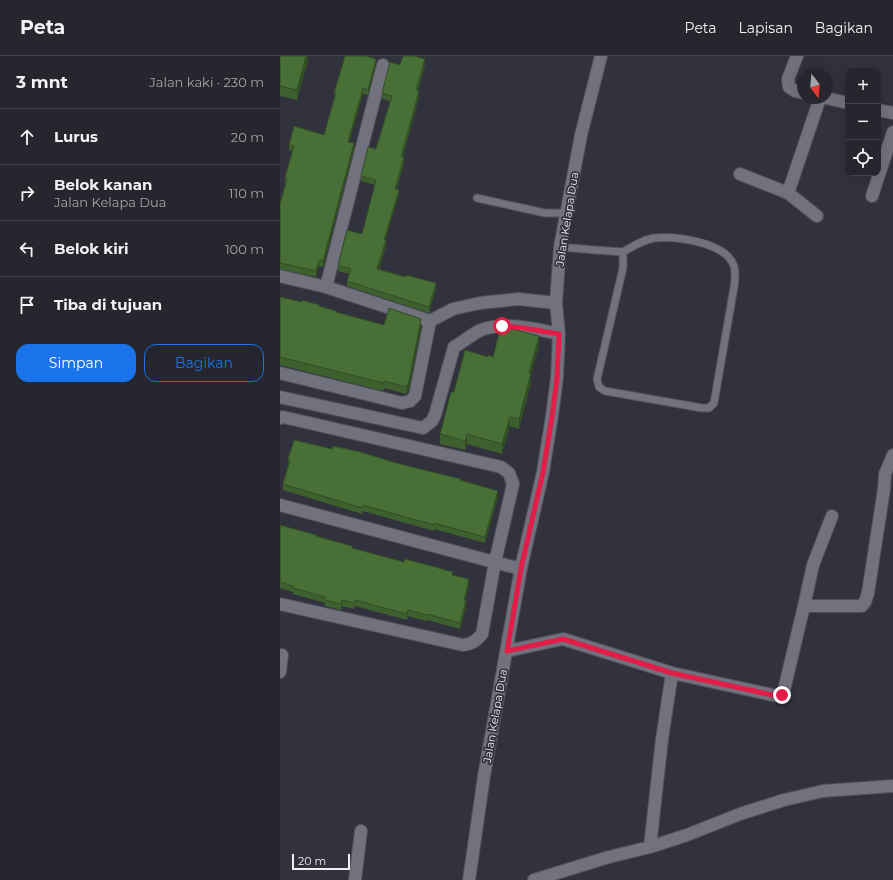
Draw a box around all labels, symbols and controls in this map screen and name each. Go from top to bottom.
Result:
text: Peta [20,16,65,39]
text: Peta [685,19,717,37]
text: Lapisan [739,19,793,37]
text: Bagikan [815,19,873,37]
north arrow [797,68,833,104]
map controls [845,68,881,176]
button: + [845,68,881,104]
text: 3 mnt [16,72,68,92]
text: Jalan kaki · 230 m [149,74,264,90]
button: − [845,104,881,140]
icon: ahead [16,126,38,148]
text: Lurus [54,127,98,146]
text: 20 m [231,129,264,145]
button: locate [845,140,881,176]
street label: Jalan Kelapa Dua [552,171,581,268]
text: Belok kanan [54,175,152,194]
icon: right [16,182,38,204]
text: 110 m [229,185,264,201]
text: Jalan Kelapa Dua [54,194,167,210]
icon: left [16,238,38,260]
text: Belok kiri [54,239,129,258]
text: 100 m [225,241,264,257]
icon: arrive [16,294,38,316]
text: Tiba di tujuan [54,295,162,314]
route start [493,317,511,335]
button: Simpan [16,344,136,382]
button: Bagikan [144,344,264,382]
street label: Jalan Kelapa Dua [480,668,510,765]
route end [773,686,791,704]
scale bar [292,852,350,871]
text: 20 m [298,854,326,868]

